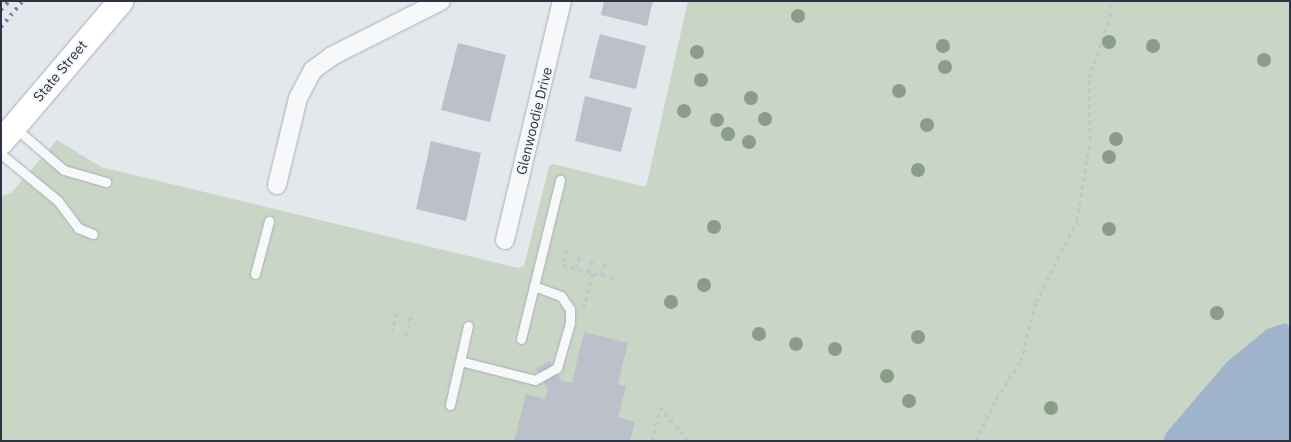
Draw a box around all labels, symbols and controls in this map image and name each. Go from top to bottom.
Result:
street label: State Street [30,37,90,105]
street label: Glenwoodie Drive [512,65,556,177]

